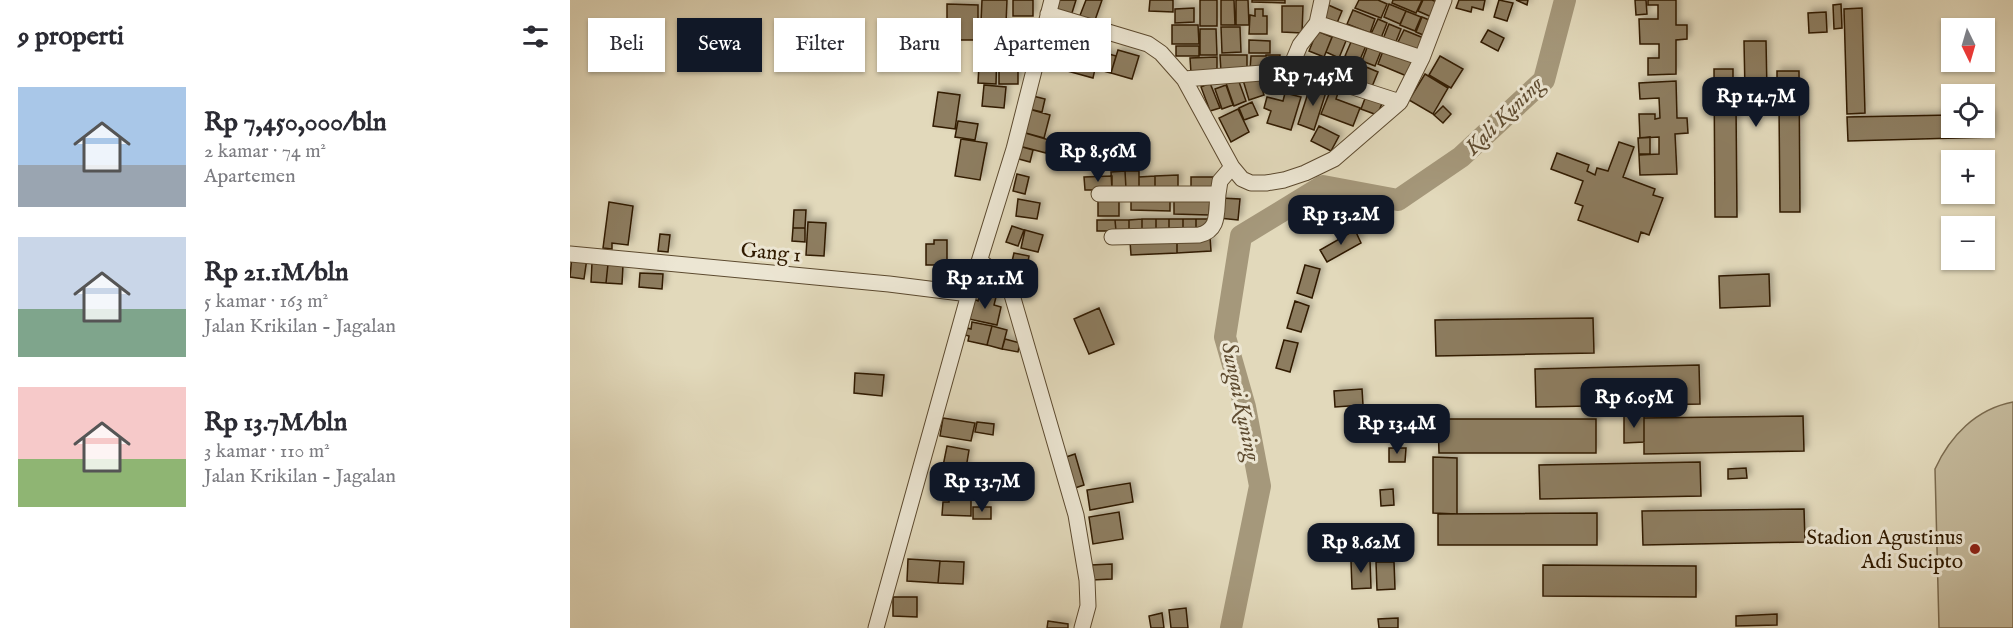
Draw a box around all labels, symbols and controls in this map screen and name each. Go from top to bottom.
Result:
chip: Beli [588,18,665,72]
chip: Sewa [677,18,762,72]
chip: Filter [774,18,865,72]
chip: Baru [877,18,961,72]
chip: Apartemen [973,18,1111,72]
north arrow [1941,18,1995,72]
map controls [1941,18,1995,270]
text: 9 properti [18,20,124,53]
icon: filters [519,20,552,53]
pin: Rp 7.45M [1251,56,1375,107]
text: Rp 7.45M [1273,63,1353,88]
water label: Kali Kuning [1458,70,1551,162]
pin: Rp 14.7M [1694,77,1818,128]
text: Rp 14.7M [1716,84,1796,109]
button: locate [1941,84,1995,138]
text: Rp 7,450,000/bln [204,106,387,139]
icon: home [66,111,138,183]
pin: Rp 8.56M [1036,132,1160,183]
text: 2 kamar · 74 m² [204,139,326,164]
text: Rp 8.56M [1060,139,1136,164]
button: + [1941,150,1995,204]
text: Apartemen [204,164,296,189]
pin: Rp 13.2M [1279,195,1403,246]
text: Rp 13.2M [1302,202,1380,227]
button: − [1941,216,1995,270]
street label: Gang 1 [739,237,802,270]
text: Rp 21.1M/bln [204,256,349,289]
pin: Rp 21.1M [923,259,1047,310]
icon: home [66,261,138,333]
text: Rp 21.1M [946,266,1024,291]
text: 5 kamar · 163 m² [204,289,328,314]
text: Jalan Krikilan - Jagalan [204,314,396,339]
water label: Sungai Kuning [1214,340,1267,465]
pin: Rp 6.05M [1572,378,1696,429]
text: Rp 6.05M [1595,385,1673,410]
pin: Rp 13.4M [1335,404,1459,455]
text: Rp 13.7M/bln [204,406,347,439]
icon: home [66,411,138,483]
text: Rp 13.4M [1358,411,1436,436]
text: 3 kamar · 110 m² [204,439,330,464]
pin: Rp 13.7M [920,462,1044,513]
text: Jalan Krikilan - Jagalan [204,464,396,489]
text: Rp 13.7M [944,469,1020,494]
pin: Rp 8.62M [1299,523,1423,574]
place label: Stadion Agustinus Adi Sucipto [1806,525,1963,576]
text: Rp 8.62M [1321,530,1401,555]
marker: Stadion Agustinus Adi Sucipto [1968,542,1982,556]

